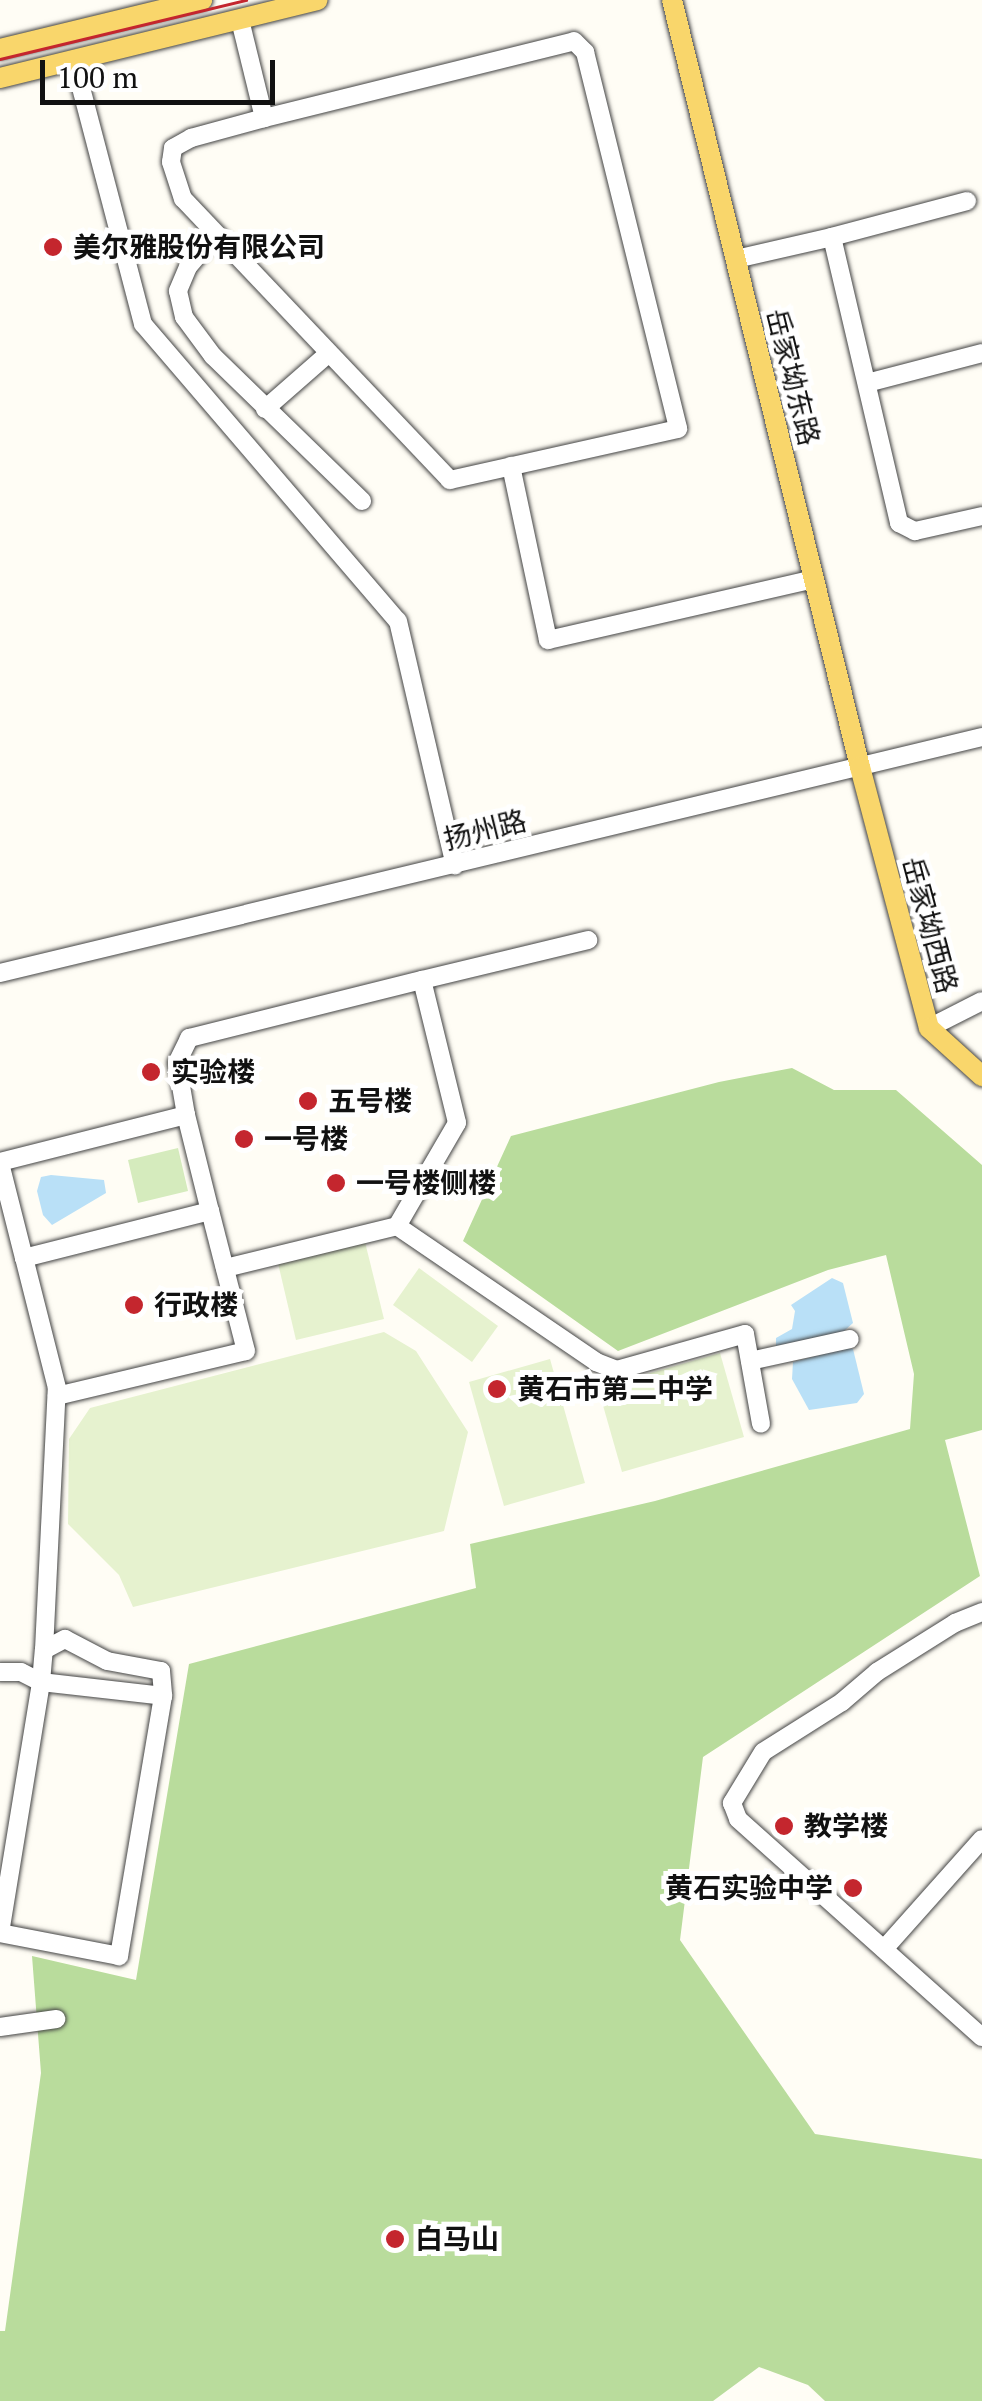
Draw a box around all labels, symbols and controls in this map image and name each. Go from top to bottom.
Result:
scale bar [45,40,280,102]
text: 100 m [57,57,138,97]
place label: 美尔雅股份有限公司 [73,230,325,264]
marker: 美尔雅股份有限公司 [42,236,64,258]
street label: 岳家坳东路 [760,305,826,449]
street label: 扬州路 [440,804,530,856]
street label: 岳家坳西路 [896,853,964,997]
place label: 实验楼 [171,1055,255,1089]
marker: 实验楼 [140,1061,162,1083]
place label: 五号楼 [328,1084,412,1118]
marker: 五号楼 [297,1090,319,1112]
place label: 一号楼 [264,1122,348,1156]
marker: 一号楼 [233,1128,255,1150]
place label: 一号楼侧楼 [356,1166,496,1200]
marker: 一号楼侧楼 [325,1172,347,1194]
place label: 行政楼 [154,1288,238,1322]
marker: 行政楼 [123,1294,145,1316]
place label: 黄石市第二中学 [517,1372,713,1406]
marker: 黄石市第二中学 [486,1378,508,1400]
place label: 教学楼 [804,1809,888,1843]
marker: 教学楼 [773,1815,795,1837]
place label: 黄石实验中学 [665,1871,833,1905]
marker: 黄石实验中学 [842,1877,864,1899]
place label: 白马山 [415,2222,499,2256]
marker: 白马山 [384,2228,406,2250]

